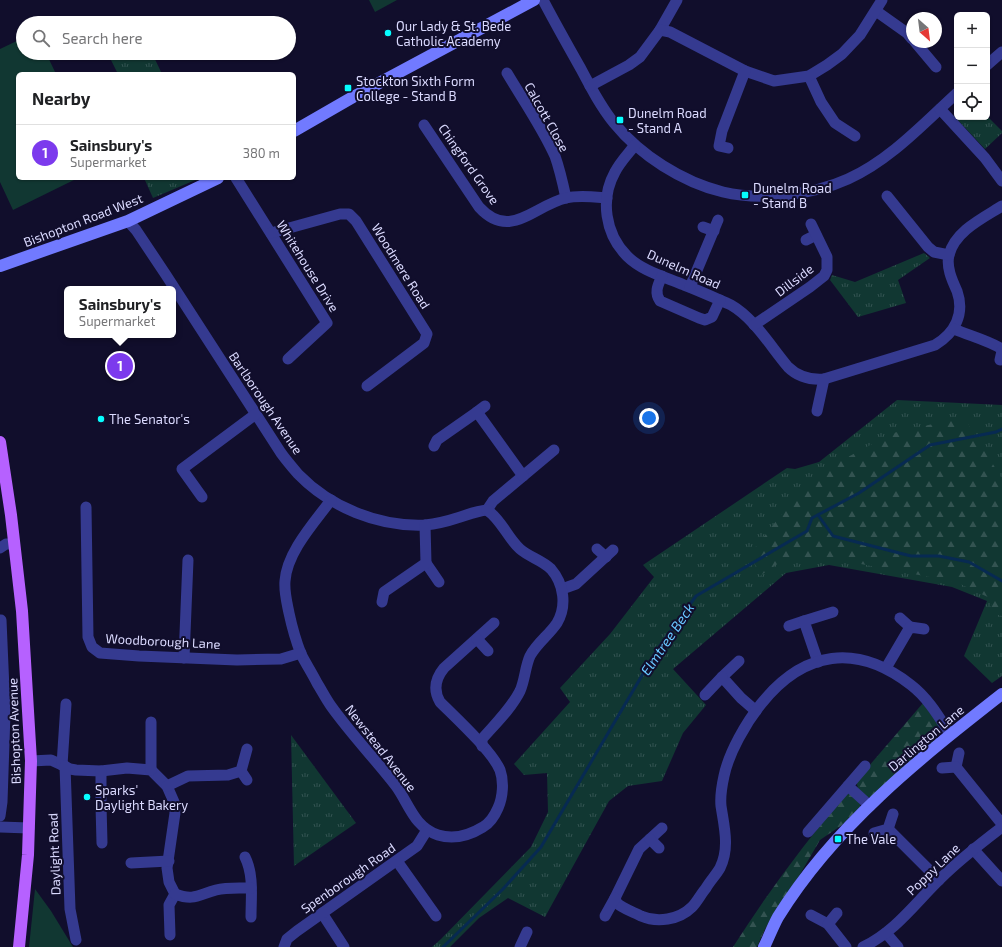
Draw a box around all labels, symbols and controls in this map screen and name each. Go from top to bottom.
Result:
north arrow [906,12,942,48]
map controls [954,12,990,120]
button: + [954,12,990,48]
search box [16,16,296,60]
place label: Our Lady & St. Bede Catholic Academy [396,18,511,49]
icon: search [30,27,52,49]
marker: Our Lady & St. Bede Catholic Academy [383,28,393,38]
text: Search here [62,29,143,47]
button: − [954,48,990,84]
place label: Stockton Sixth Form College - Stand B [356,73,475,104]
street label: Calcott Close [521,79,573,155]
marker: Stockton Sixth Form College - Stand B [343,83,353,93]
button: locate [954,84,990,120]
text: Nearby [32,88,90,108]
place label: Dunelm Road - Stand A [628,105,707,136]
marker: Dunelm Road - Stand A [615,115,625,125]
street label: Chingford Grove [435,121,503,207]
text: Sainsbury's [70,136,152,154]
text: 1 [42,145,48,161]
text: 380 m [243,145,280,161]
text: Supermarket [70,154,147,170]
place label: Dunelm Road - Stand B [753,180,832,211]
street label: Bishopton Road West [21,190,145,250]
marker: Dunelm Road - Stand B [740,190,750,200]
street label: Whitehouse Drive [273,217,343,315]
street label: Woodmere Road [368,220,434,312]
street label: Dunelm Road [645,246,723,292]
street label: Dillside [772,260,816,300]
popup [64,286,176,338]
text: Sainsbury's [79,295,161,313]
text: Supermarket [79,313,155,329]
street label: Barlborough Avenue [226,349,306,457]
pin: 1 [107,351,133,381]
your location [639,408,659,428]
place label: The Senator's [109,411,190,427]
marker: The Senator's [96,414,106,424]
water label: Elmtree Beck [637,600,697,678]
street label: Woodborough Lane [105,630,221,652]
street label: Bishopton Avenue [4,678,24,784]
street label: Newstead Avenue [342,701,420,795]
street label: Darlington Lane [885,702,967,774]
place label: Sparks' Daylight Bakery [95,782,188,813]
marker: Sparks' Daylight Bakery [82,792,92,802]
street label: Daylight Road [45,813,63,895]
place label: The Vale [846,831,896,847]
marker: The Vale [833,834,843,844]
street label: Spenborough Road [298,839,398,917]
street label: Poppy Lane [903,840,963,898]

